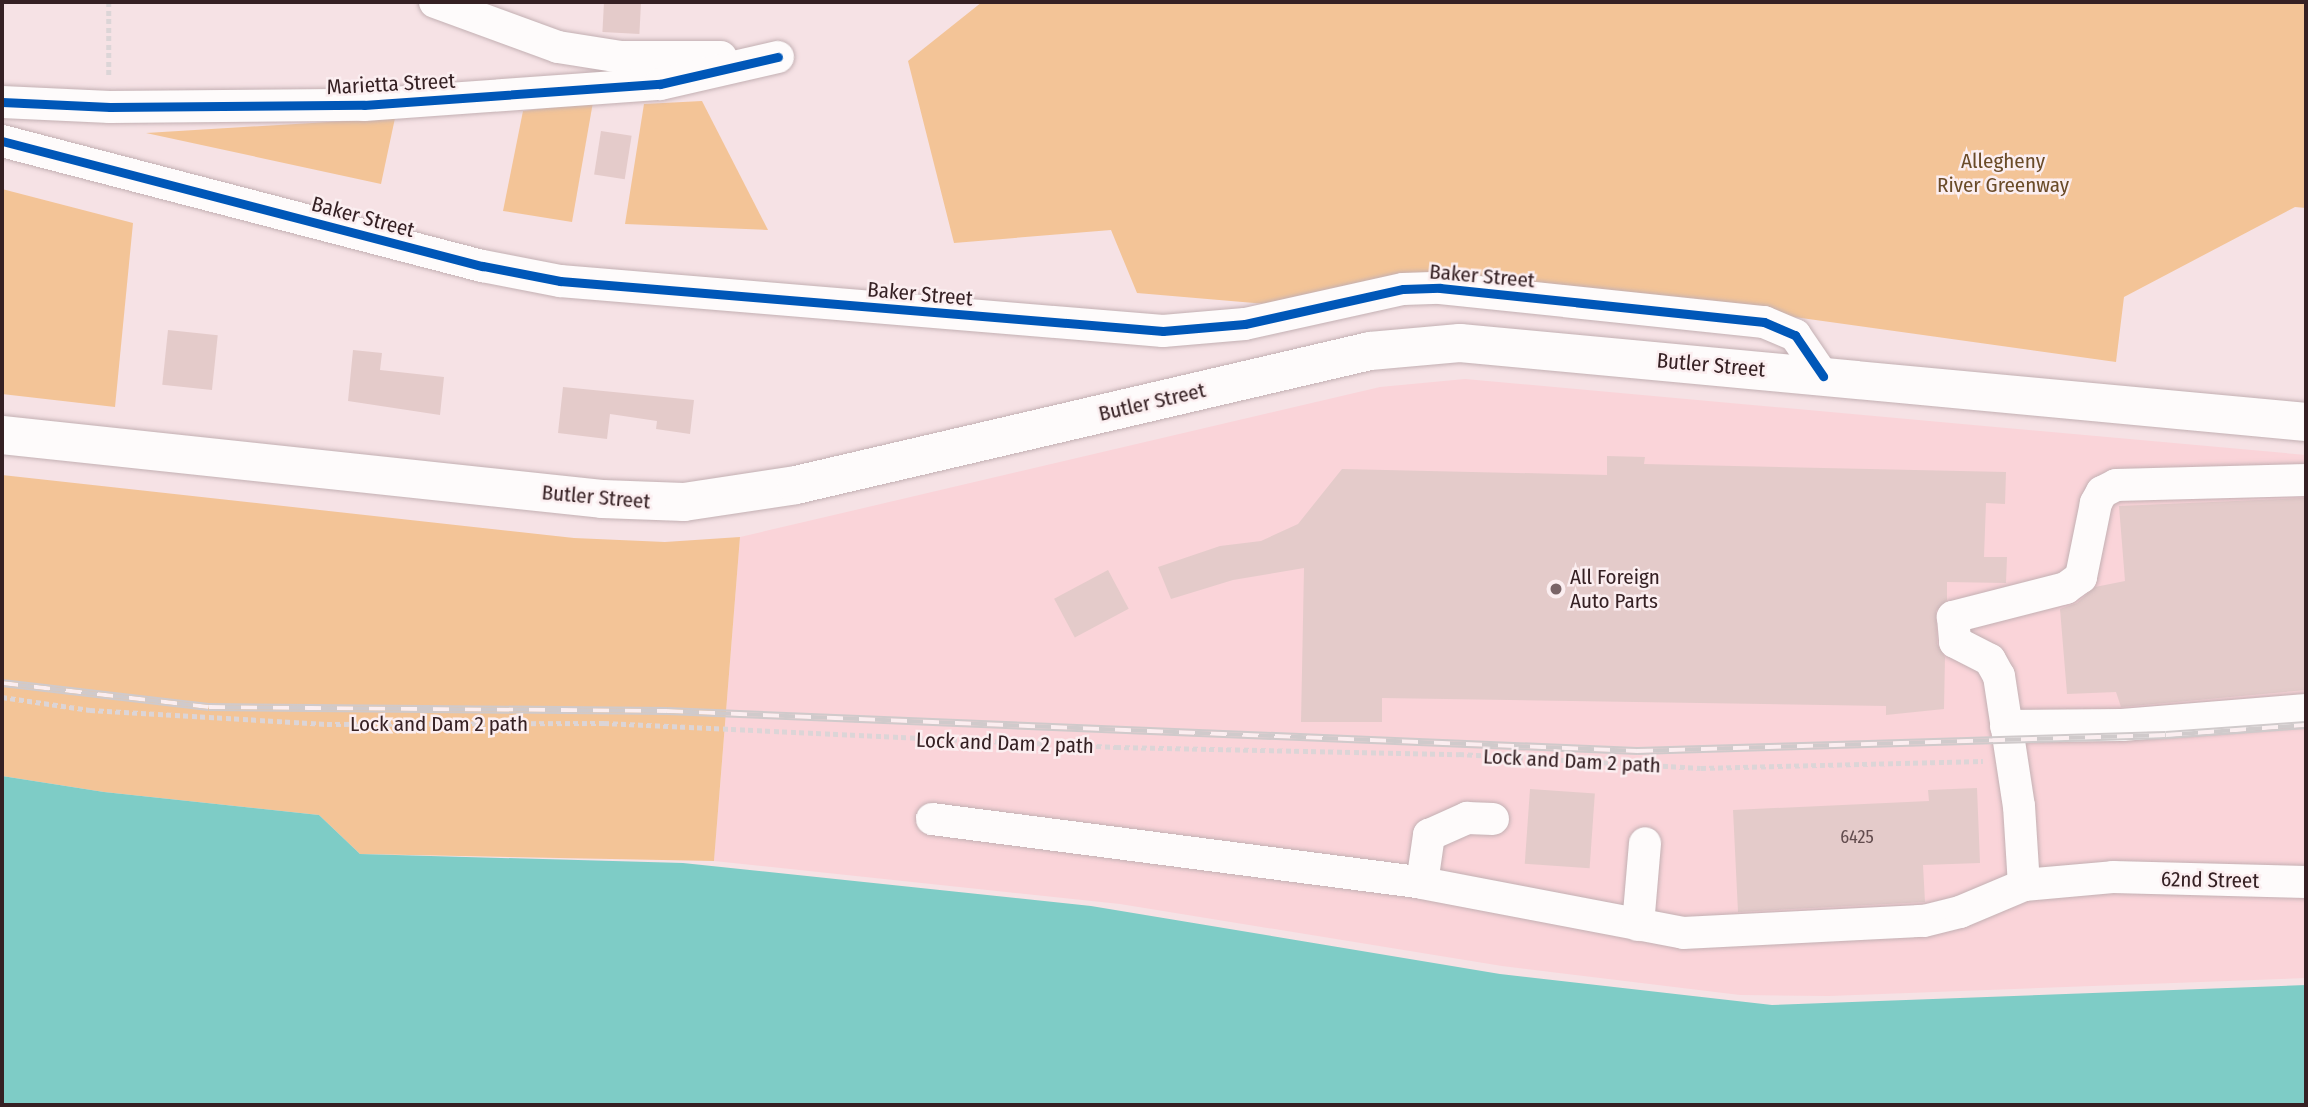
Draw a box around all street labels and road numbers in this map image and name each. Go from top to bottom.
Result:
street label: Marietta Street [326,68,456,100]
street label: Baker Street [309,191,417,243]
street label: Baker Street [1428,259,1536,293]
street label: Baker Street [866,277,974,311]
street label: Butler Street [1656,348,1766,382]
street label: Butler Street [1096,377,1208,427]
street label: Butler Street [541,480,651,514]
street label: Lock and Dam 2 path [350,711,528,737]
street label: Lock and Dam 2 path [916,727,1094,759]
street label: Lock and Dam 2 path [1483,744,1661,778]
street label: 62nd Street [2161,867,2259,893]

